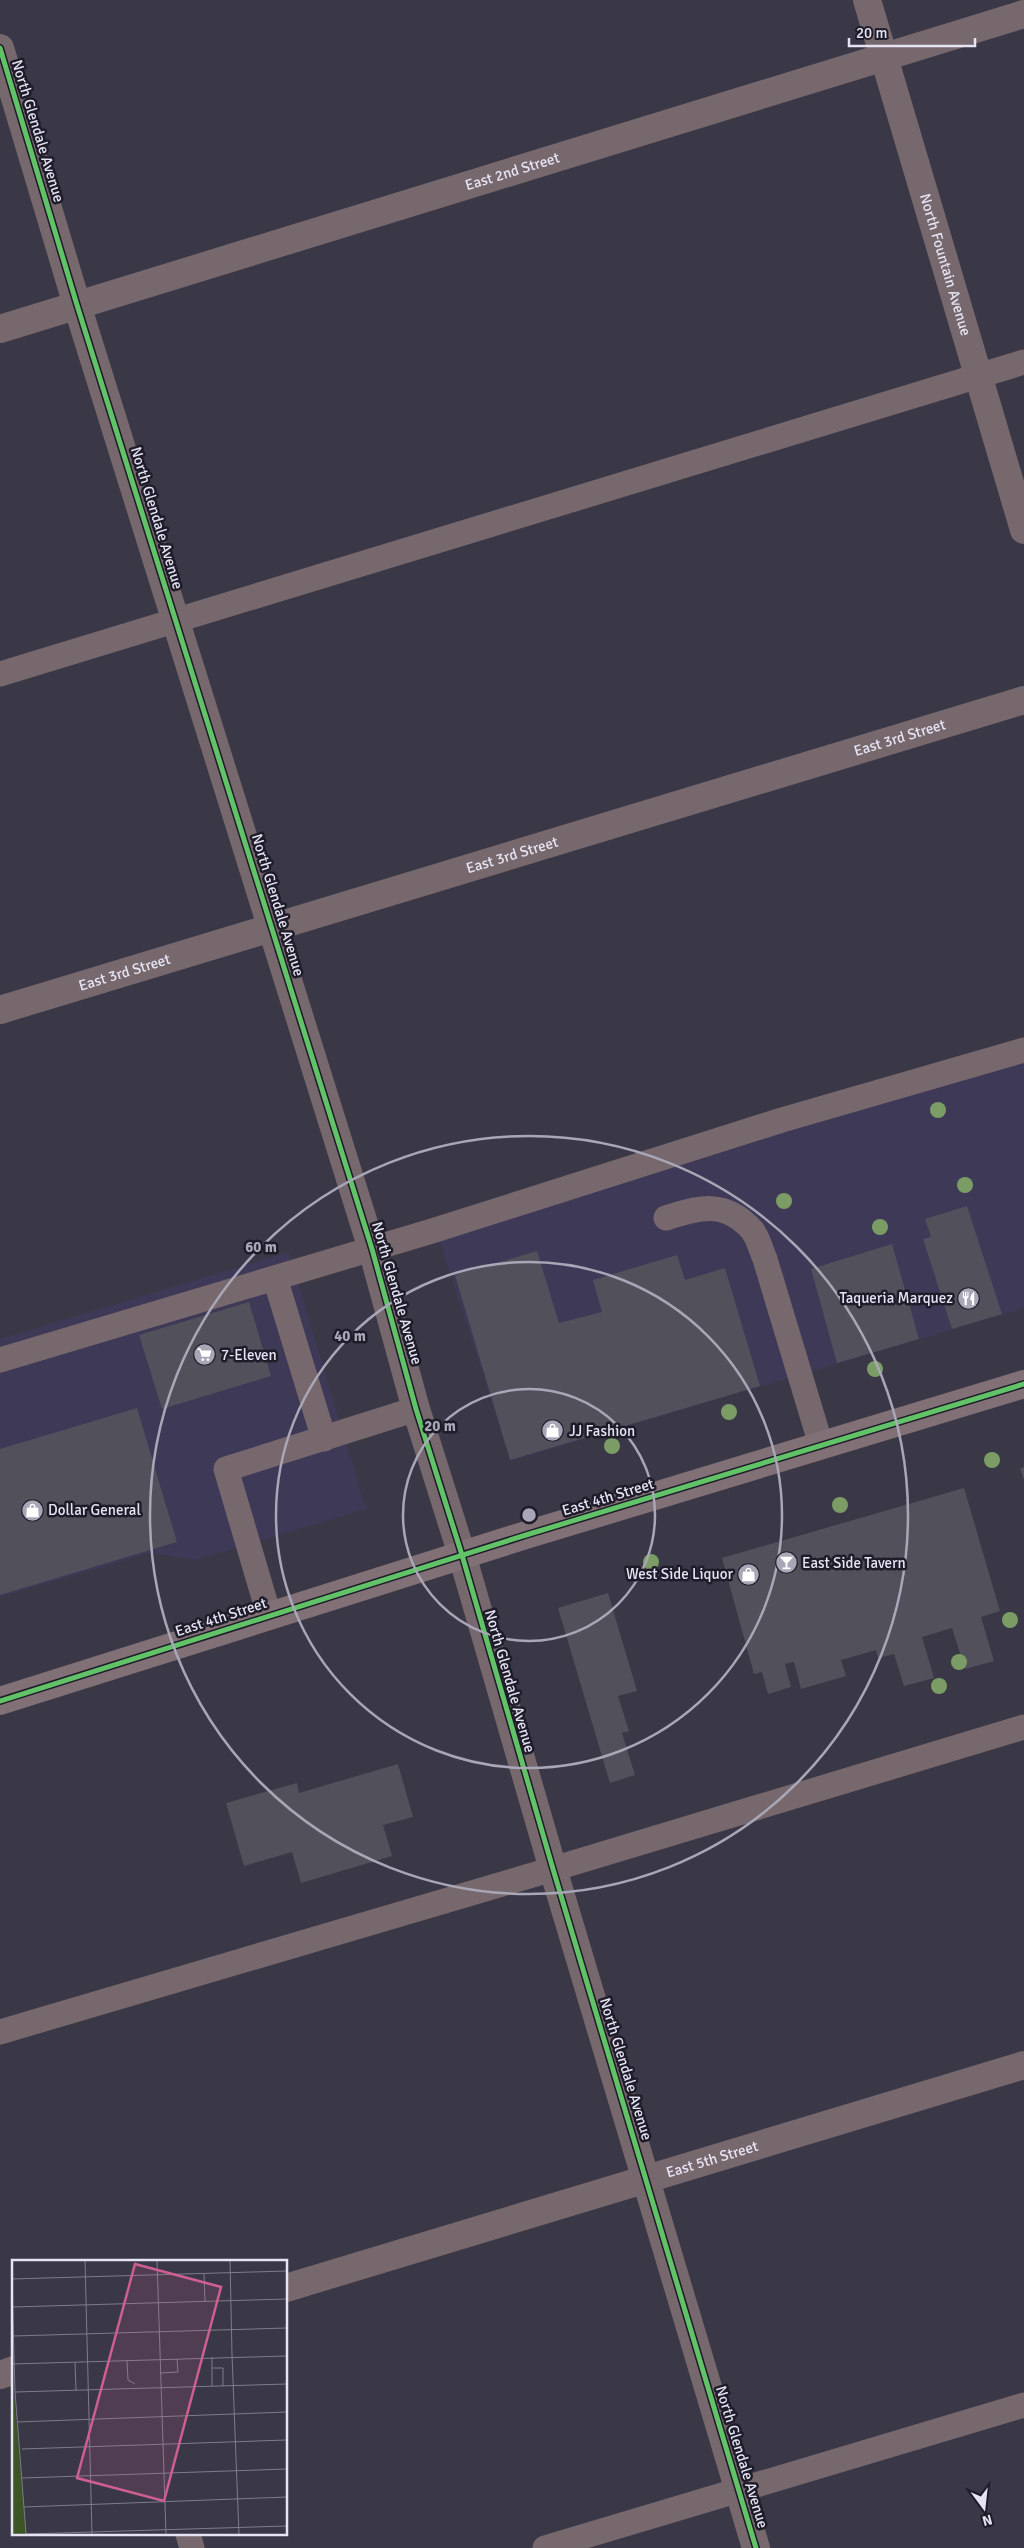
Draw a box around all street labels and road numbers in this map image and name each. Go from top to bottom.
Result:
street label: North Glendale Avenue [8,58,68,204]
street label: East 2nd Street [463,148,562,194]
street label: North Fountain Avenue [916,191,975,338]
street label: North Glendale Avenue [127,445,187,591]
street label: East 3rd Street [852,715,948,760]
street label: North Glendale Avenue [248,832,308,978]
street label: East 3rd Street [464,833,560,877]
street label: East 3rd Street [76,950,173,995]
street label: North Glendale Avenue [368,1220,426,1366]
street label: East 4th Street [560,1475,656,1519]
street label: East 4th Street [173,1594,269,1640]
street label: North Glendale Avenue [481,1608,539,1754]
street label: North Glendale Avenue [596,1996,656,2142]
street label: East 5th Street [664,2137,760,2182]
street label: North Glendale Avenue [712,2384,772,2530]

